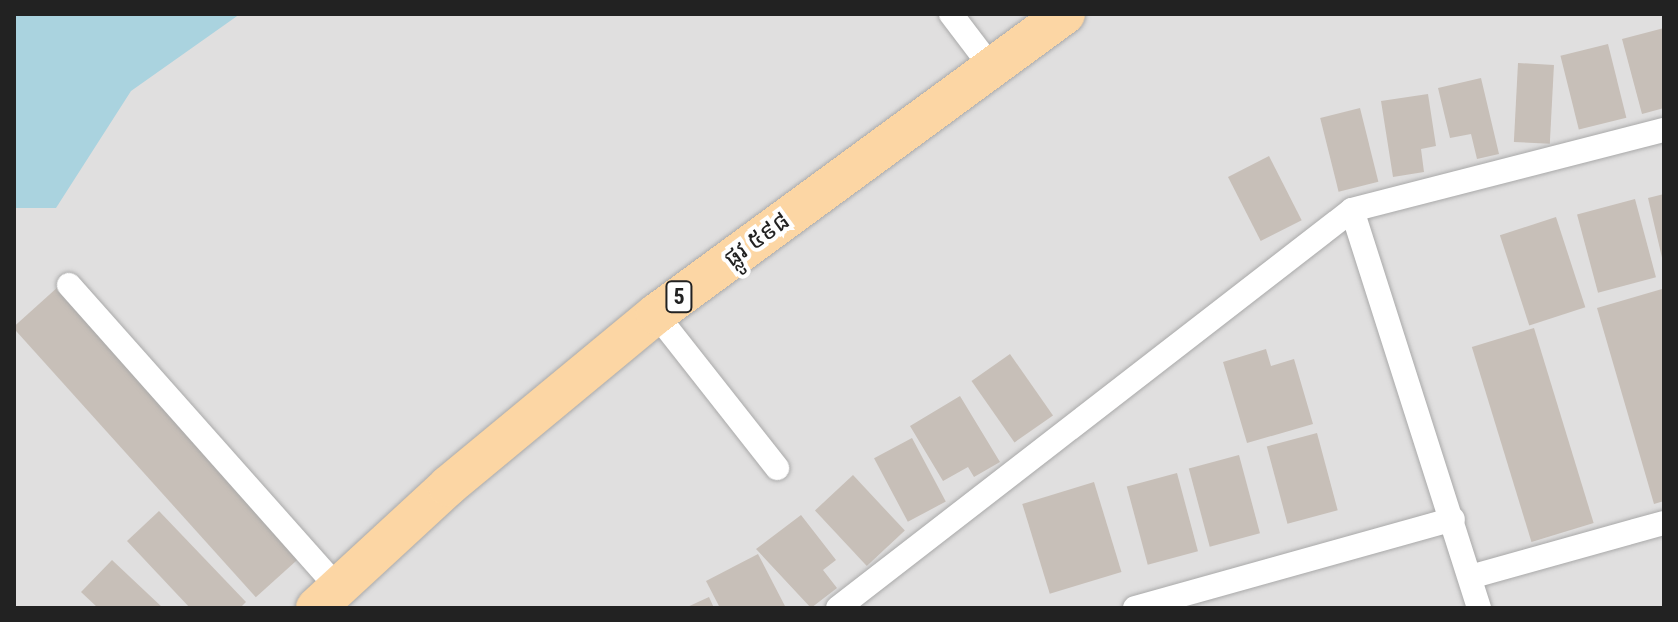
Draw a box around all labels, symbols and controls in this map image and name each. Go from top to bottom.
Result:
street label: ផ្លូវ ៥៩៨ [718,207,796,273]
road number: 5 [665,279,693,315]

